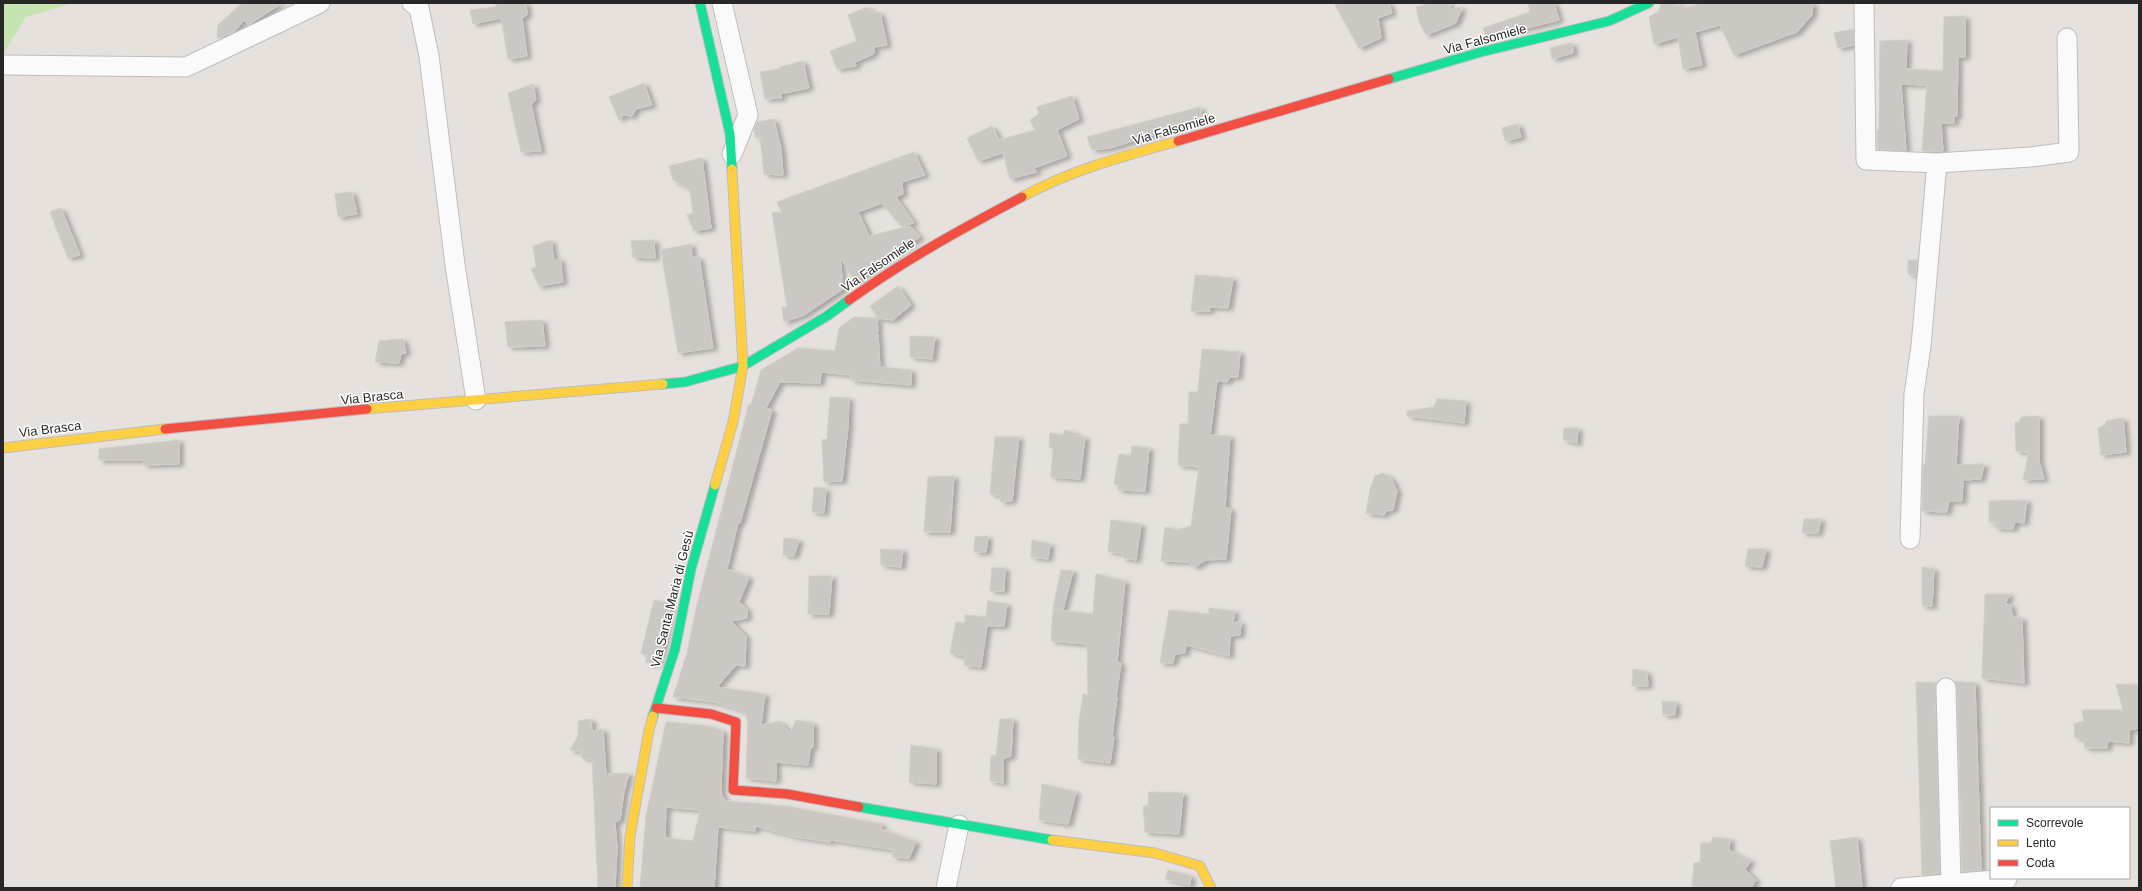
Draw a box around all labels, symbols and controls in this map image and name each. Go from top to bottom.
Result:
street label: Via Falsomiele [1442,21,1528,57]
street label: Via Falsomiele [1131,110,1217,148]
street label: Via Falsomiele [839,235,917,295]
street label: Via Brasca [340,386,405,408]
street label: Via Brasca [18,418,83,440]
street label: Via Santa Maria di Gesù [648,529,696,669]
legend [1990,807,2130,879]
text: Scorrevole [2026,816,2084,830]
text: Lento [2026,836,2056,850]
text: Coda [2026,856,2055,870]

